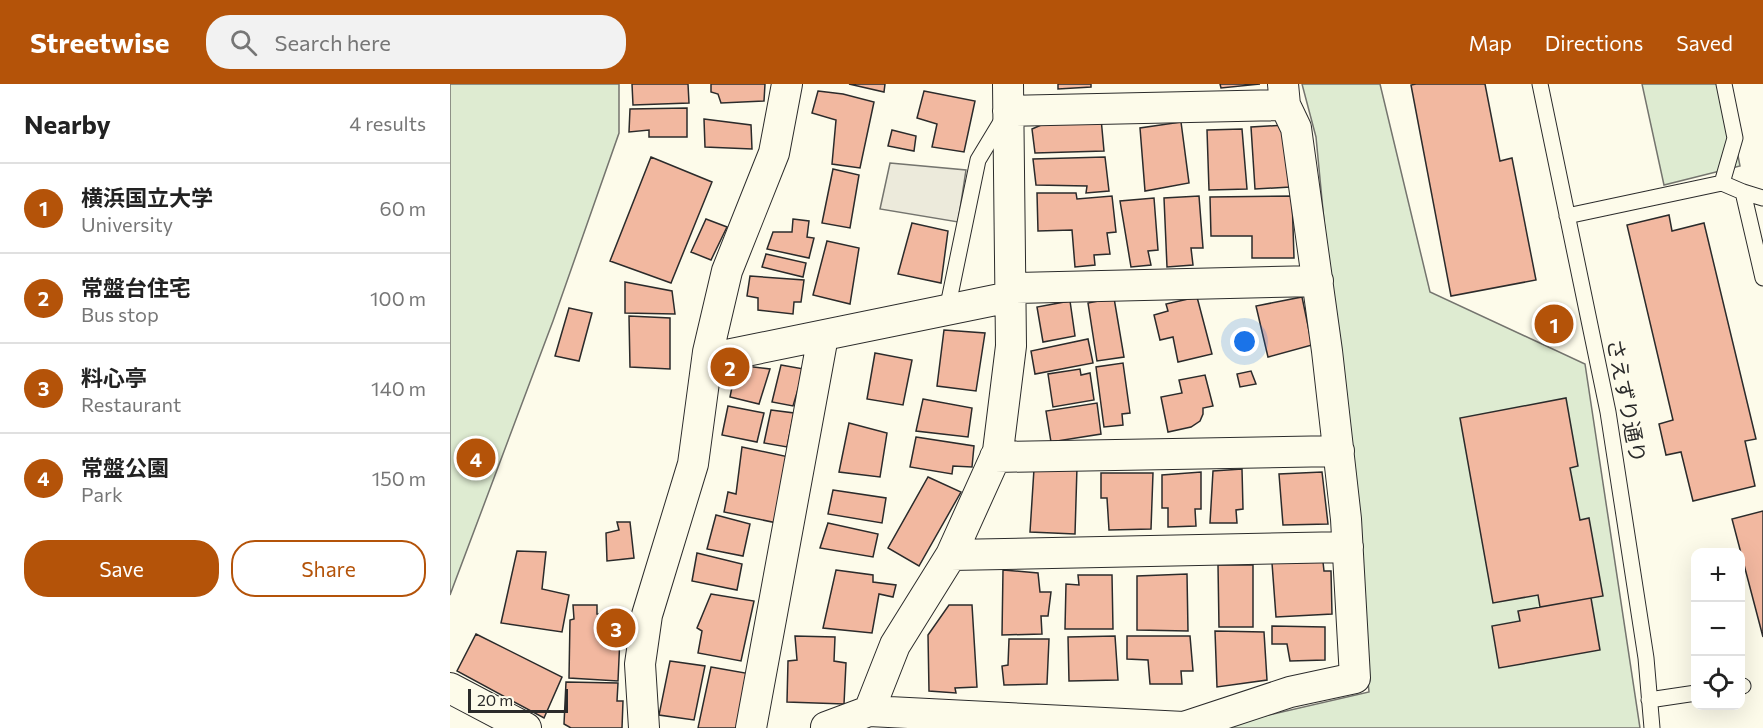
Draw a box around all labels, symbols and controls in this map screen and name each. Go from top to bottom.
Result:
search box [206,15,626,69]
text: Streetwise [30,25,170,59]
icon: search [227,26,260,59]
text: Search here [275,29,391,56]
text: Map [1469,30,1512,55]
text: Directions [1545,30,1643,55]
text: Saved [1676,30,1733,55]
text: Nearby [24,108,111,139]
text: 4 results [349,111,426,135]
text: 横浜国立大学 [81,184,213,211]
text: 1 [39,196,48,220]
text: 60 m [380,196,426,220]
text: University [81,212,173,236]
text: 常盤台住宅 [81,274,191,301]
text: 2 [38,286,49,310]
text: 100 m [370,286,426,310]
text: Bus stop [81,302,159,326]
pin: 1 [1534,302,1574,346]
your location [1230,327,1259,356]
street label: さえずり通り [1603,336,1652,465]
pin: 2 [710,344,750,390]
text: 料心亭 [81,364,147,391]
text: 3 [38,376,49,400]
text: 140 m [371,376,426,400]
text: Restaurant [81,392,181,416]
pin: 4 [456,436,496,481]
text: 常盤公園 [81,454,169,481]
text: 4 [37,466,50,490]
text: 150 m [372,466,426,490]
text: Park [81,482,123,506]
button: Save [24,540,219,597]
button: Share [231,540,426,597]
map controls [1691,548,1745,710]
button: + [1691,548,1745,602]
button: − [1691,602,1745,656]
pin: 3 [596,606,636,650]
button: locate [1691,656,1745,710]
scale bar [468,686,568,714]
text: 20 m [477,690,513,709]

